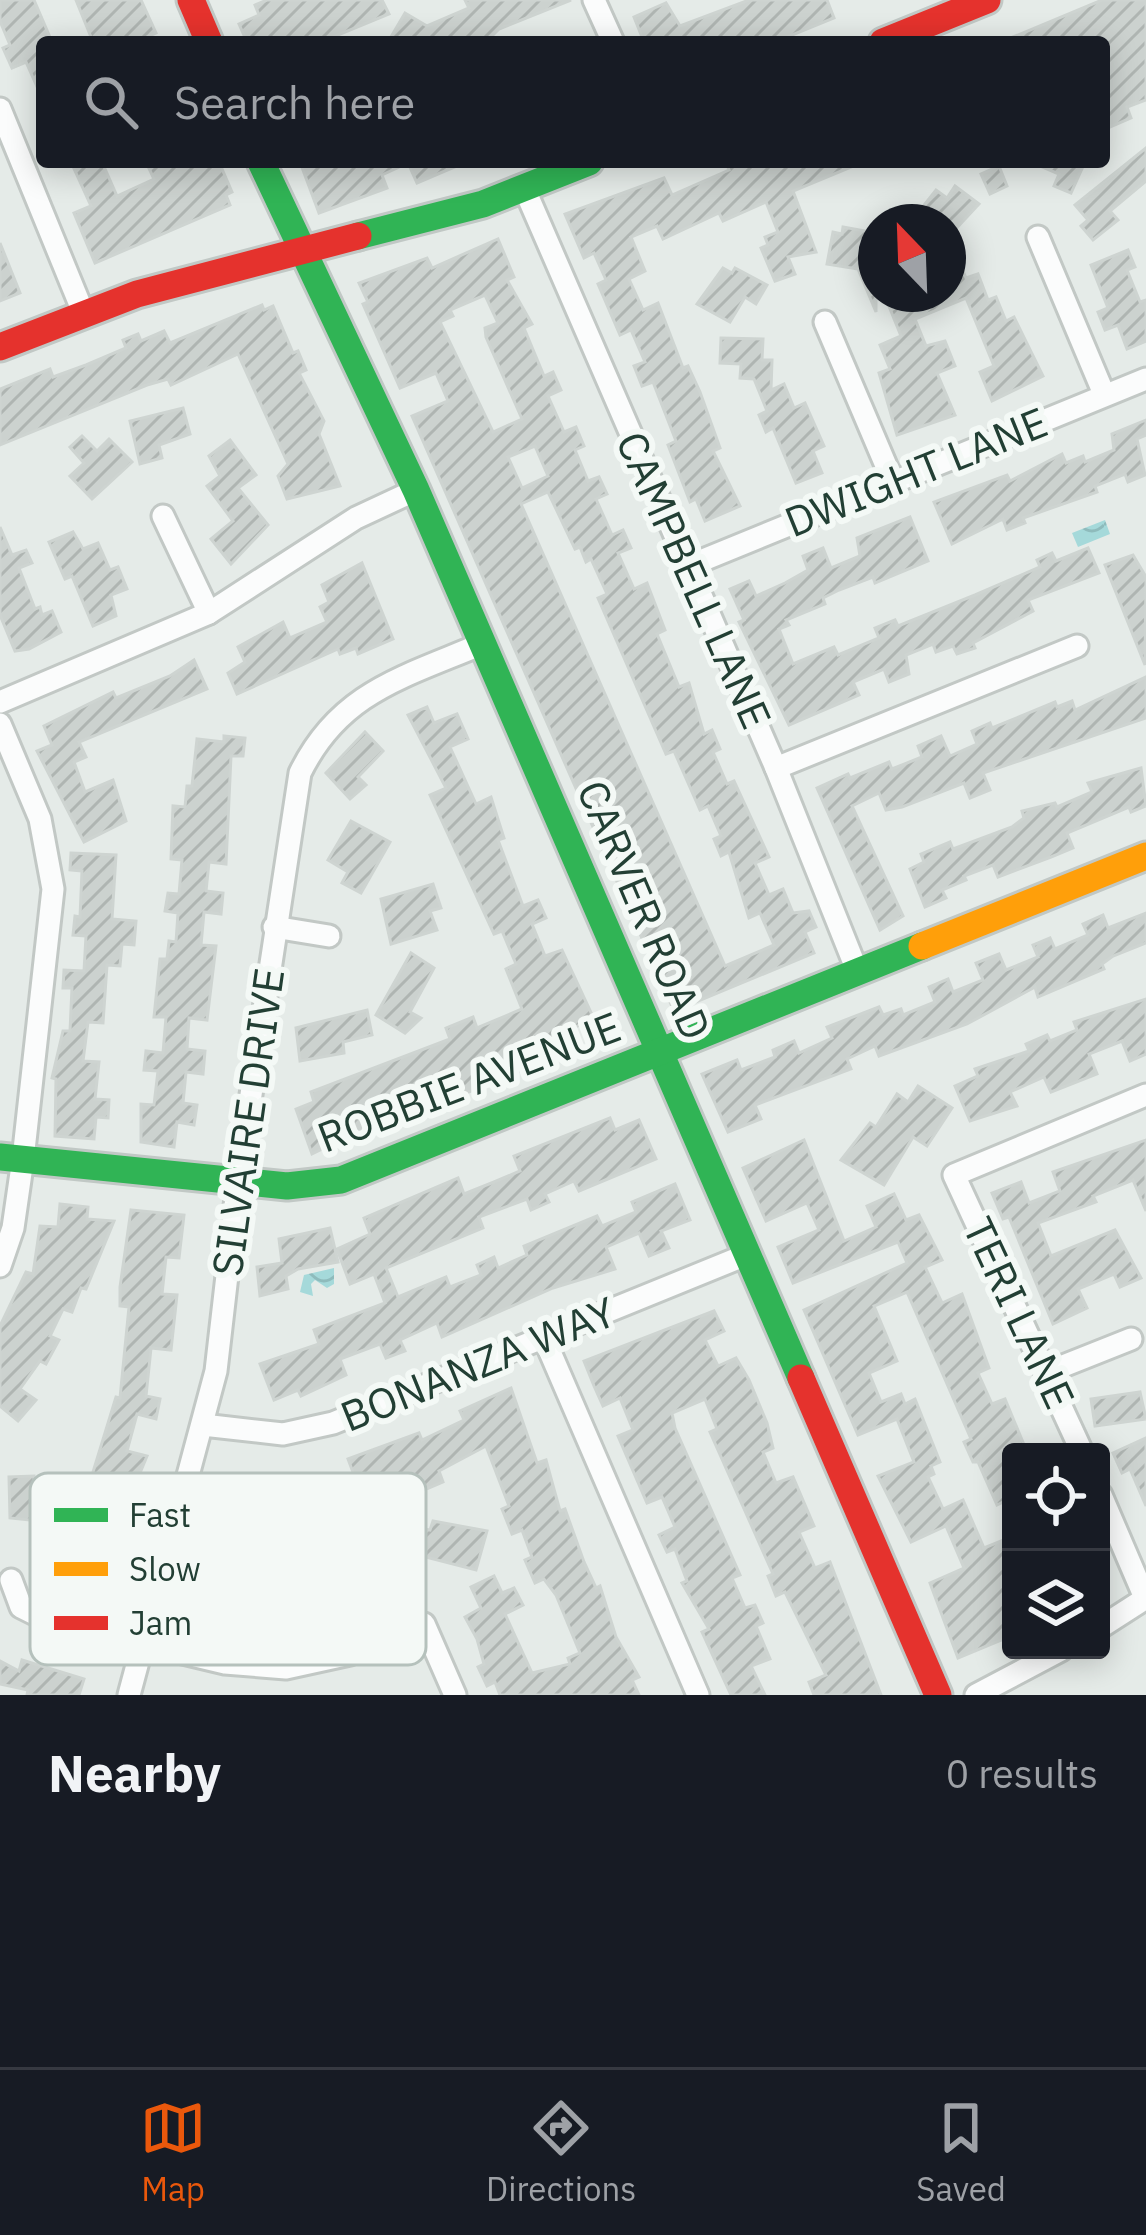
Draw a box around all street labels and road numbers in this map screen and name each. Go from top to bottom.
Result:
street label: DWIGHT LANE [777,394,1055,549]
street label: CAMPBELL LANE [604,423,785,737]
street label: CARVER ROAD [565,772,724,1048]
street label: SILVAIRE DRIVE [199,964,296,1279]
street label: ROBBIE AVENUE [310,998,628,1165]
street label: TERI LANE [951,1208,1088,1417]
street label: BONANZA WAY [332,1283,623,1444]

